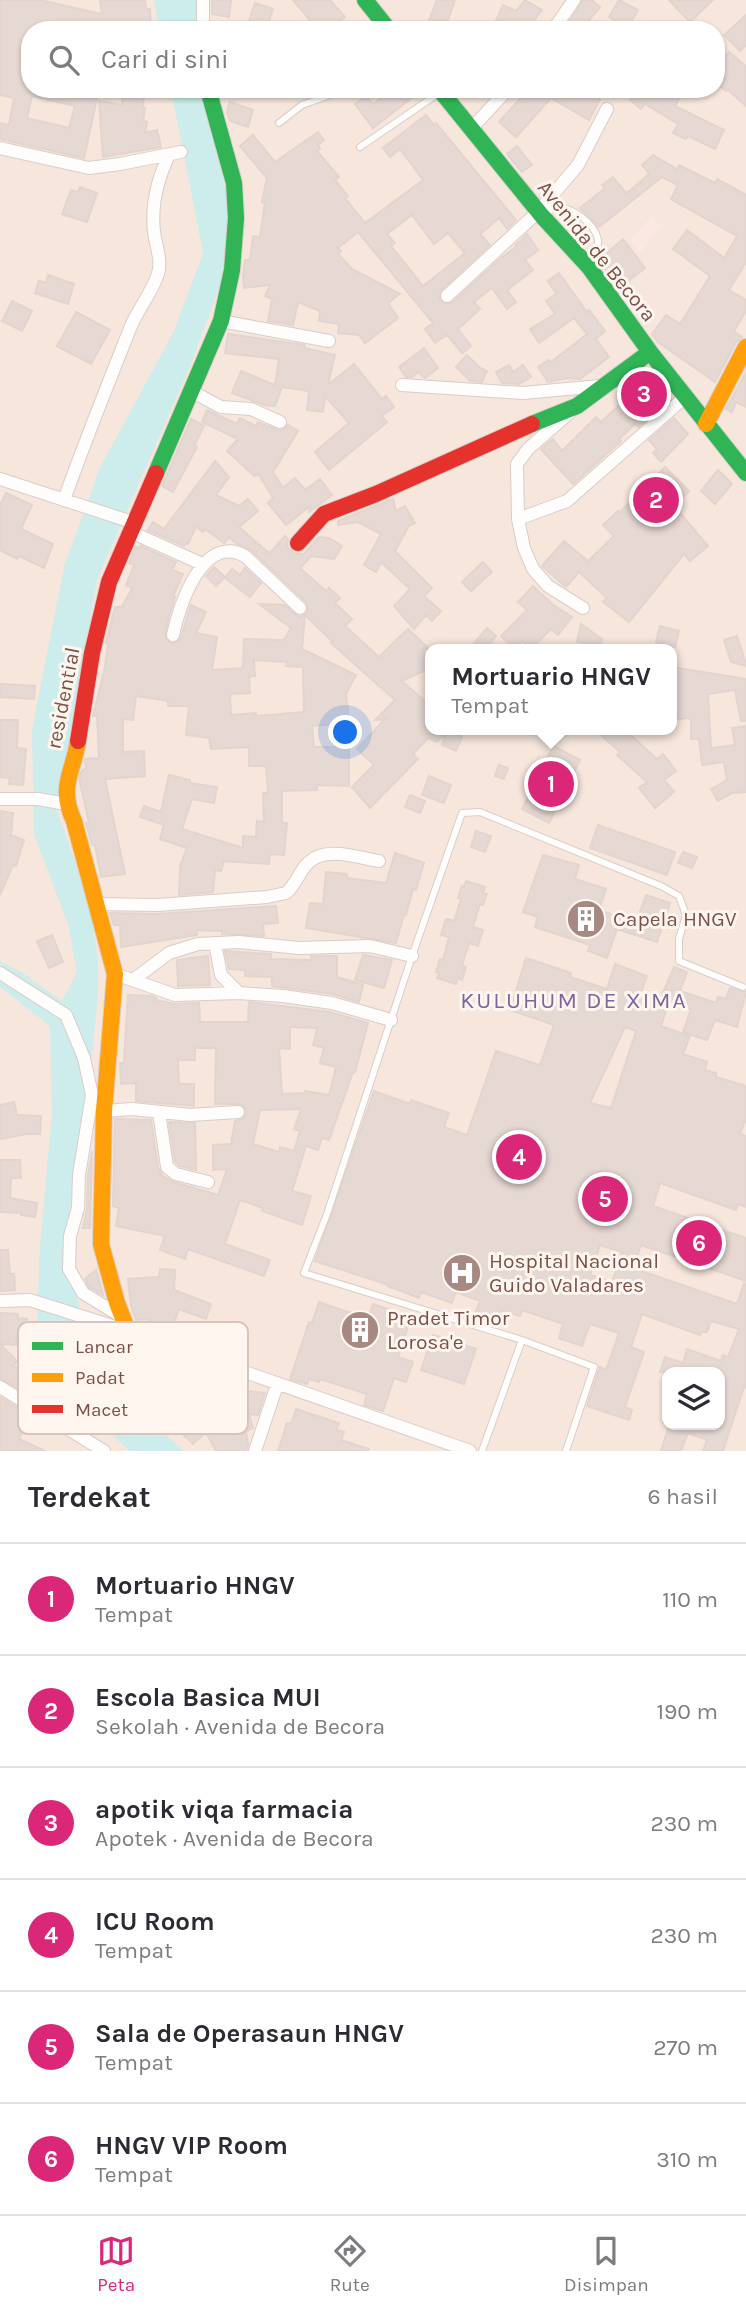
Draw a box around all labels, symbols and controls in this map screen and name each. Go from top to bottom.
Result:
search box [21,21,725,98]
icon: search [45,41,83,79]
text: Cari di sini [101,44,229,75]
street label: Avenida de Becora [533,176,661,326]
pin: 3 [621,368,667,420]
pin: 2 [633,474,679,526]
popup [425,644,677,735]
street label: residential [41,645,85,751]
text: Mortuario HNGV [451,661,651,692]
text: Tempat [451,692,529,719]
your location [328,715,362,749]
pin: 1 [528,758,574,810]
building icon: Capela HNGV [565,898,607,940]
place label: Capela HNGV [613,907,737,931]
district label: KULUHUM DE XIMA [460,987,688,1014]
pin: 4 [496,1131,542,1183]
pin: 5 [582,1173,628,1225]
pin: 6 [676,1217,722,1269]
place label: Hospital Nacional Guido Valadares [489,1249,659,1297]
hospital icon: Hospital Nacional Guido Valadares [441,1252,483,1294]
place label: Pradet Timor Lorosa'e [387,1306,510,1354]
building icon: Pradet Timor Lorosa'e [339,1309,381,1351]
legend [18,1322,248,1434]
text: Lancar [75,1336,133,1358]
text: Padat [75,1367,125,1389]
map controls [662,1367,725,1430]
button: layers [662,1367,725,1430]
text: Macet [75,1399,128,1421]
text: Terdekat [28,1479,151,1515]
text: 6 hasil [647,1483,718,1510]
text: Mortuario HNGV [95,1570,295,1601]
text: 1 [47,1586,55,1613]
text: 110 m [662,1586,718,1613]
text: Tempat [95,1601,173,1628]
text: Escola Basica MUI [95,1682,321,1713]
text: 2 [44,1698,58,1725]
text: 190 m [656,1698,718,1725]
text: Sekolah · Avenida de Becora [95,1713,385,1740]
text: apotik viqa farmacia [95,1794,354,1825]
text: 3 [44,1810,58,1837]
text: 230 m [650,1810,718,1837]
text: Apotek · Avenida de Becora [95,1825,374,1852]
text: ICU Room [95,1906,215,1937]
text: 4 [44,1922,58,1949]
text: 230 m [650,1922,718,1949]
text: Tempat [95,1937,173,1964]
text: Sala de Operasaun HNGV [95,2018,404,2049]
text: 5 [44,2034,58,2061]
text: 270 m [653,2034,718,2061]
text: Tempat [95,2049,173,2076]
text: HNGV VIP Room [95,2130,288,2161]
text: 6 [44,2146,58,2173]
text: 310 m [656,2146,718,2173]
text: Tempat [95,2161,173,2188]
tab: Peta [97,2232,135,2296]
tab: Rute [330,2232,370,2296]
tab: Disimpan [564,2232,649,2296]

